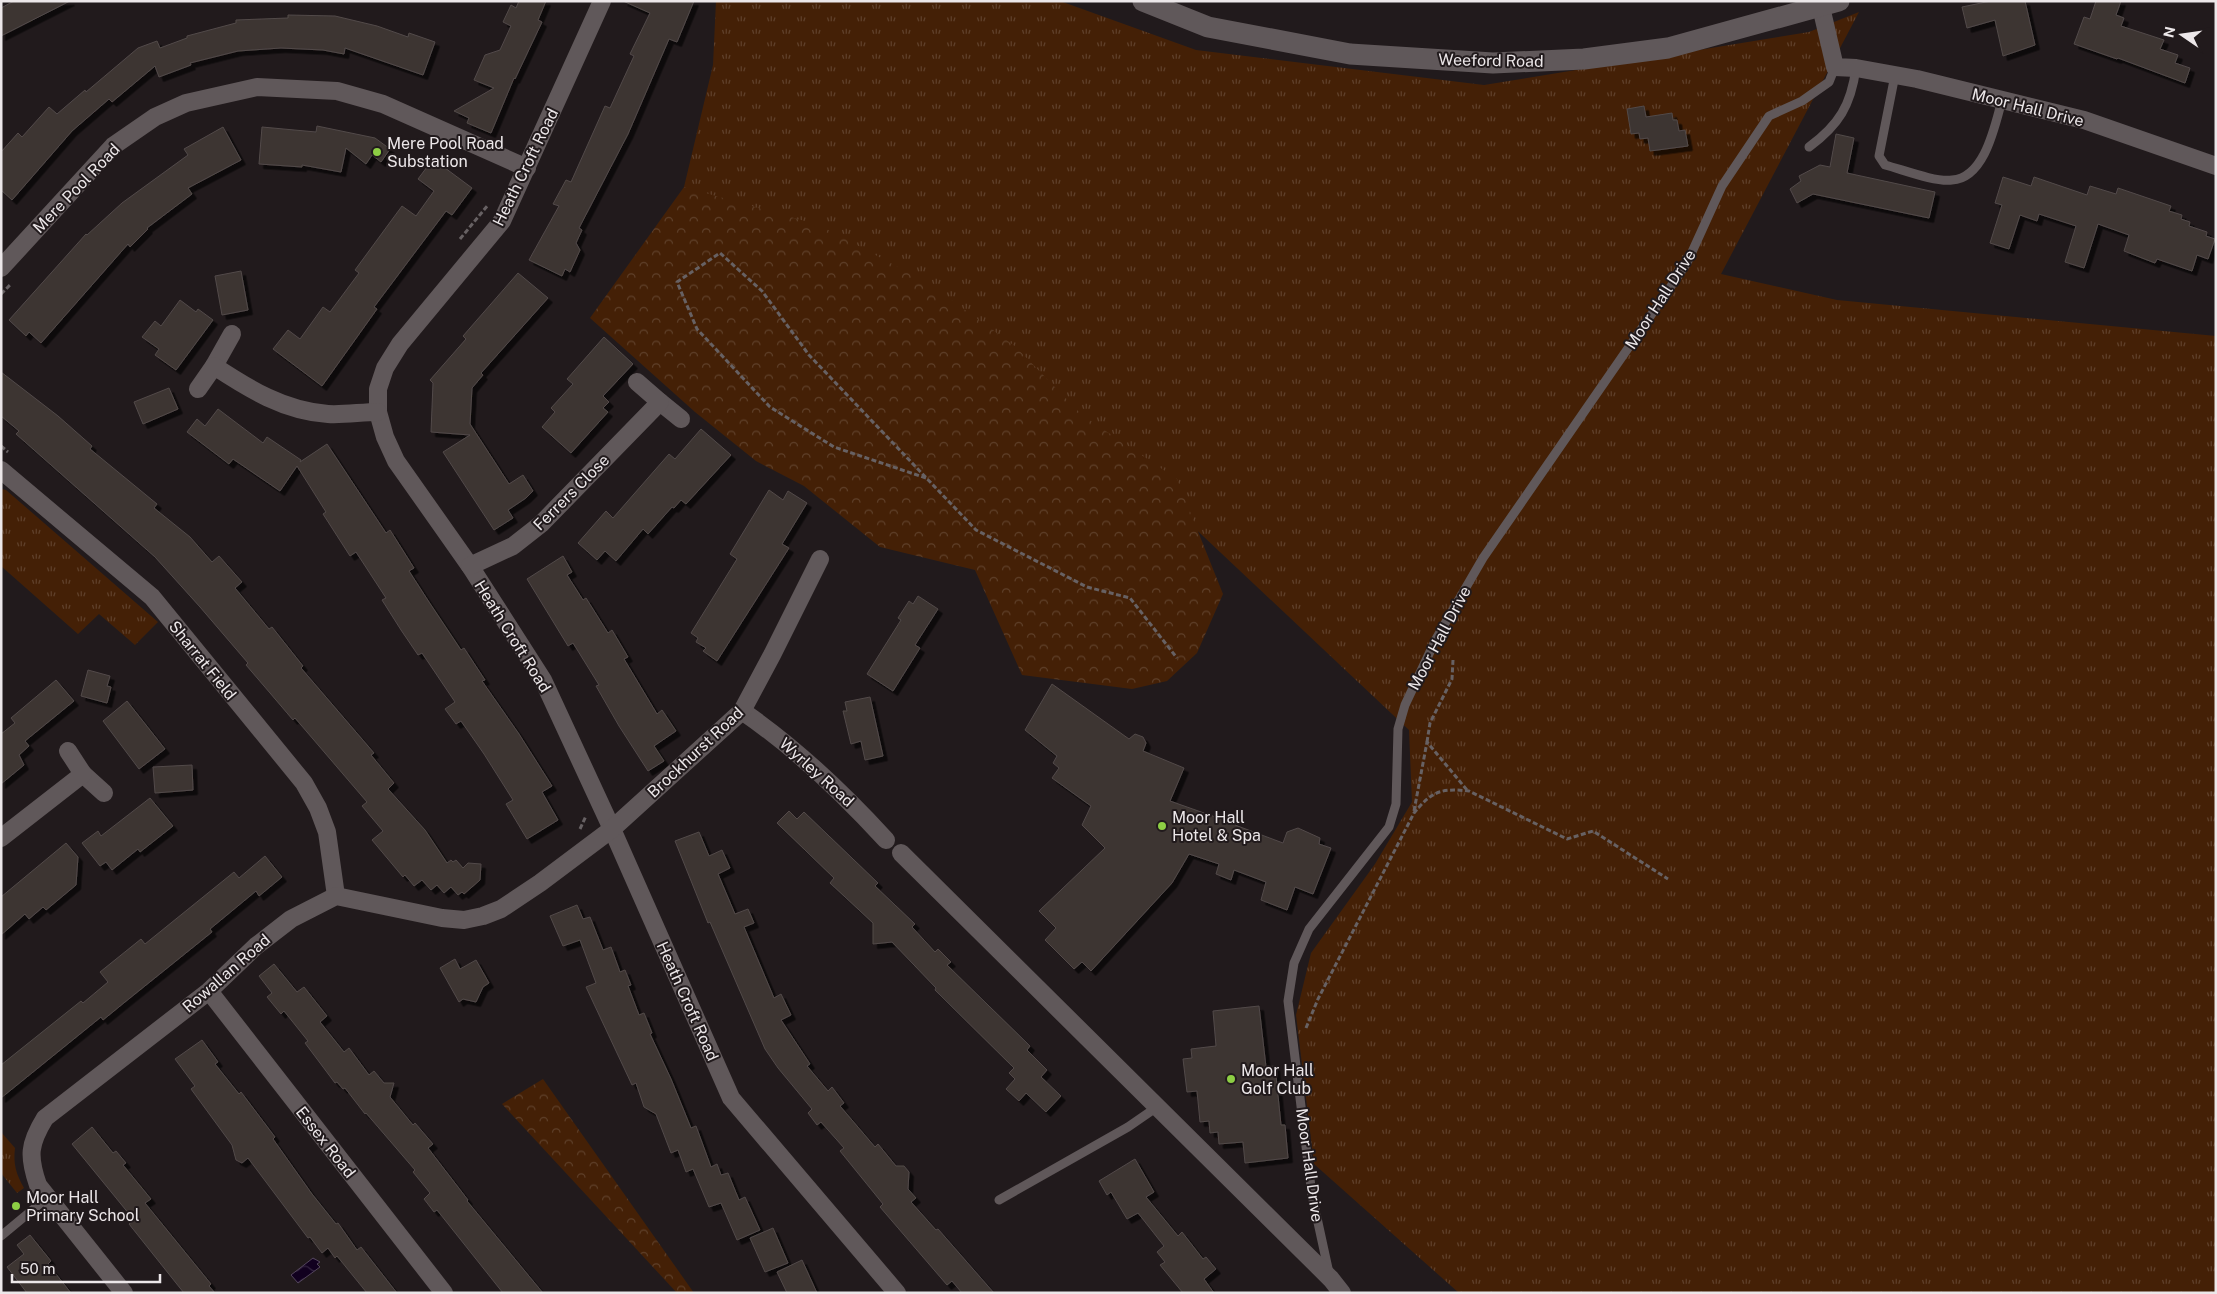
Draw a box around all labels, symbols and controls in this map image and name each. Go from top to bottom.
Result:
north arrow [2157,10,2207,60]
text: N [2160,25,2178,39]
street label: Weeford Road [1438,50,1544,71]
street label: Moor Hall Drive [1970,84,2086,131]
street label: Heath Croft Road [489,105,562,229]
place label: Mere Pool Road Substation [387,134,504,171]
street label: Mere Pool Road [29,140,124,237]
marker: Mere Pool Road Substation [371,146,383,158]
street label: Moor Hall Drive [1621,246,1700,353]
street label: Ferrers Close [529,450,613,534]
street label: Heath Croft Road [470,577,555,696]
street label: Moor Hall Drive [1404,583,1475,693]
street label: Sharrat Field [165,617,240,704]
street label: Brockhurst Road [643,703,747,802]
street label: Wyrley Road [775,734,858,811]
place label: Moor Hall Hotel & Spa [1172,808,1261,845]
marker: Moor Hall Hotel & Spa [1156,820,1168,832]
street label: Rowallan Road [179,930,274,1017]
street label: Heath Croft Road [653,939,722,1064]
place label: Moor Hall Golf Club [1241,1061,1314,1098]
marker: Moor Hall Golf Club [1225,1073,1237,1085]
street label: Essex Road [292,1103,359,1182]
street label: Moor Hall Drive [1292,1107,1327,1223]
place label: Moor Hall Primary School [26,1188,140,1225]
marker: Moor Hall Primary School [10,1200,22,1212]
scale bar [12,1252,160,1284]
text: 50 m [20,1260,55,1277]

